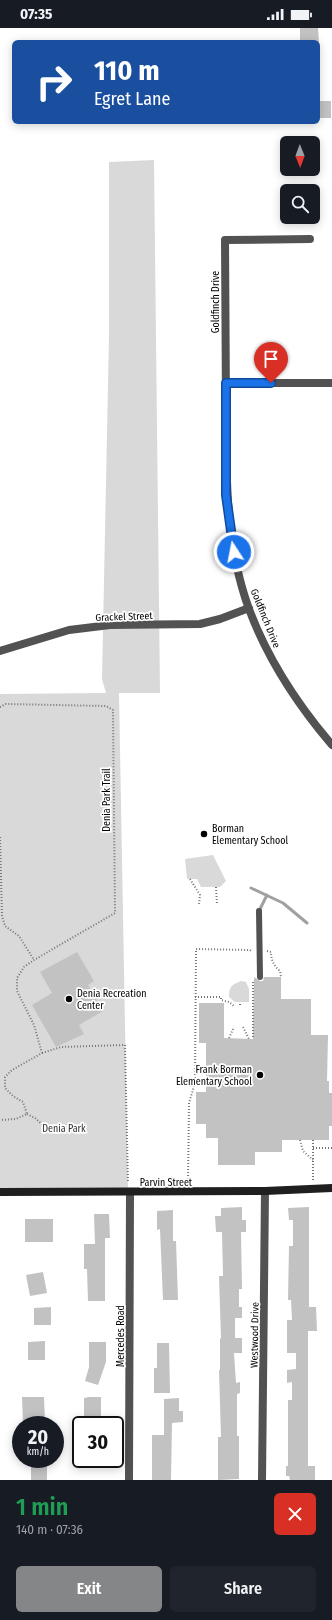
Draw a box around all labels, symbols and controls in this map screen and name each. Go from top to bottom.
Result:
text: 07:35 [20,5,52,23]
text: 110 m [94,54,160,87]
icon: right [28,56,80,108]
text: Egret Lane [94,88,170,110]
north arrow [280,136,320,176]
map controls [280,136,320,224]
button: search [280,184,320,224]
street label: Goldfinch Drive [210,271,222,333]
pin [254,342,288,383]
icon: arrive [260,348,282,370]
position arrow [213,531,255,573]
street label: Goldfinch Drive [248,587,282,650]
street label: Grackel Street [95,610,154,624]
street label: Denia Park Trail [101,768,113,832]
place label: Borman Elementary School [212,823,288,847]
marker: Borman Elementary School [199,829,209,839]
place label: Denia Recreation Center [77,988,147,1012]
marker: Denia Recreation Center [64,994,74,1004]
place label: Frank Borman Elementary School [176,1064,252,1088]
marker: Frank Borman Elementary School [255,1070,265,1080]
park label: Denia Park [42,1123,86,1135]
street label: Parvin Street [140,1177,193,1189]
street label: Westwood Drive [248,1302,262,1368]
street label: Mercedes Road [115,1305,127,1367]
speed limit sign: 30 [72,1416,124,1468]
text: 20 [28,1425,48,1449]
text: km/h [27,1446,49,1458]
text: 1 min [16,1493,68,1521]
button: close [274,1493,316,1535]
text: 140 m · 07:36 [16,1522,83,1537]
button: Exit [16,1566,162,1612]
button: Share [170,1566,316,1612]

